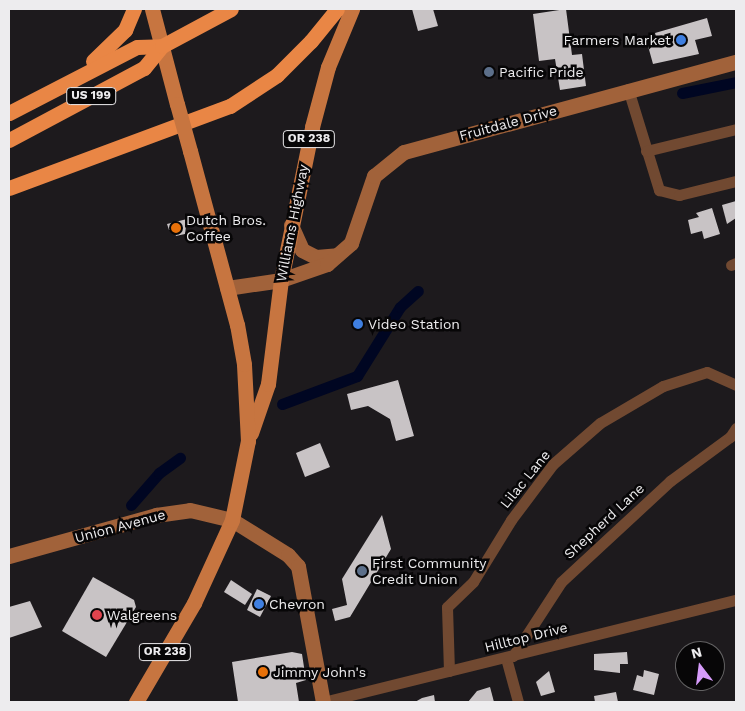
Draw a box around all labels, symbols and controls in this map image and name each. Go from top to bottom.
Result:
place label: Farmers Market [564,32,671,48]
marker: Farmers Market [675,34,687,46]
place label: Pacific Pride [499,64,584,80]
marker: Pacific Pride [483,66,495,78]
road number: US 199 [66,86,116,105]
street label: Fruitdale Drive [457,102,559,144]
road number: OR 238 [283,130,335,148]
street label: Williams Highway [272,163,312,283]
place label: Dutch Bros. Coffee [186,212,266,244]
marker: Dutch Bros. Coffee [170,222,182,234]
place label: Video Station [368,316,460,332]
marker: Video Station [352,318,364,330]
street label: Lilac Lane [496,447,554,511]
street label: Shepherd Lane [560,480,648,562]
street label: Union Avenue [73,506,167,546]
place label: First Community Credit Union [372,555,487,588]
marker: First Community Credit Union [356,565,368,577]
place label: Chevron [269,596,325,612]
marker: Chevron [253,598,265,610]
place label: Walgreens [107,607,177,623]
marker: Walgreens [91,609,103,621]
street label: Hilltop Drive [483,619,569,655]
north arrow [675,641,725,691]
road number: OR 238 [139,642,191,662]
text: N [689,643,703,662]
place label: Jimmy John's [273,664,367,680]
marker: Jimmy John's [257,666,269,678]

